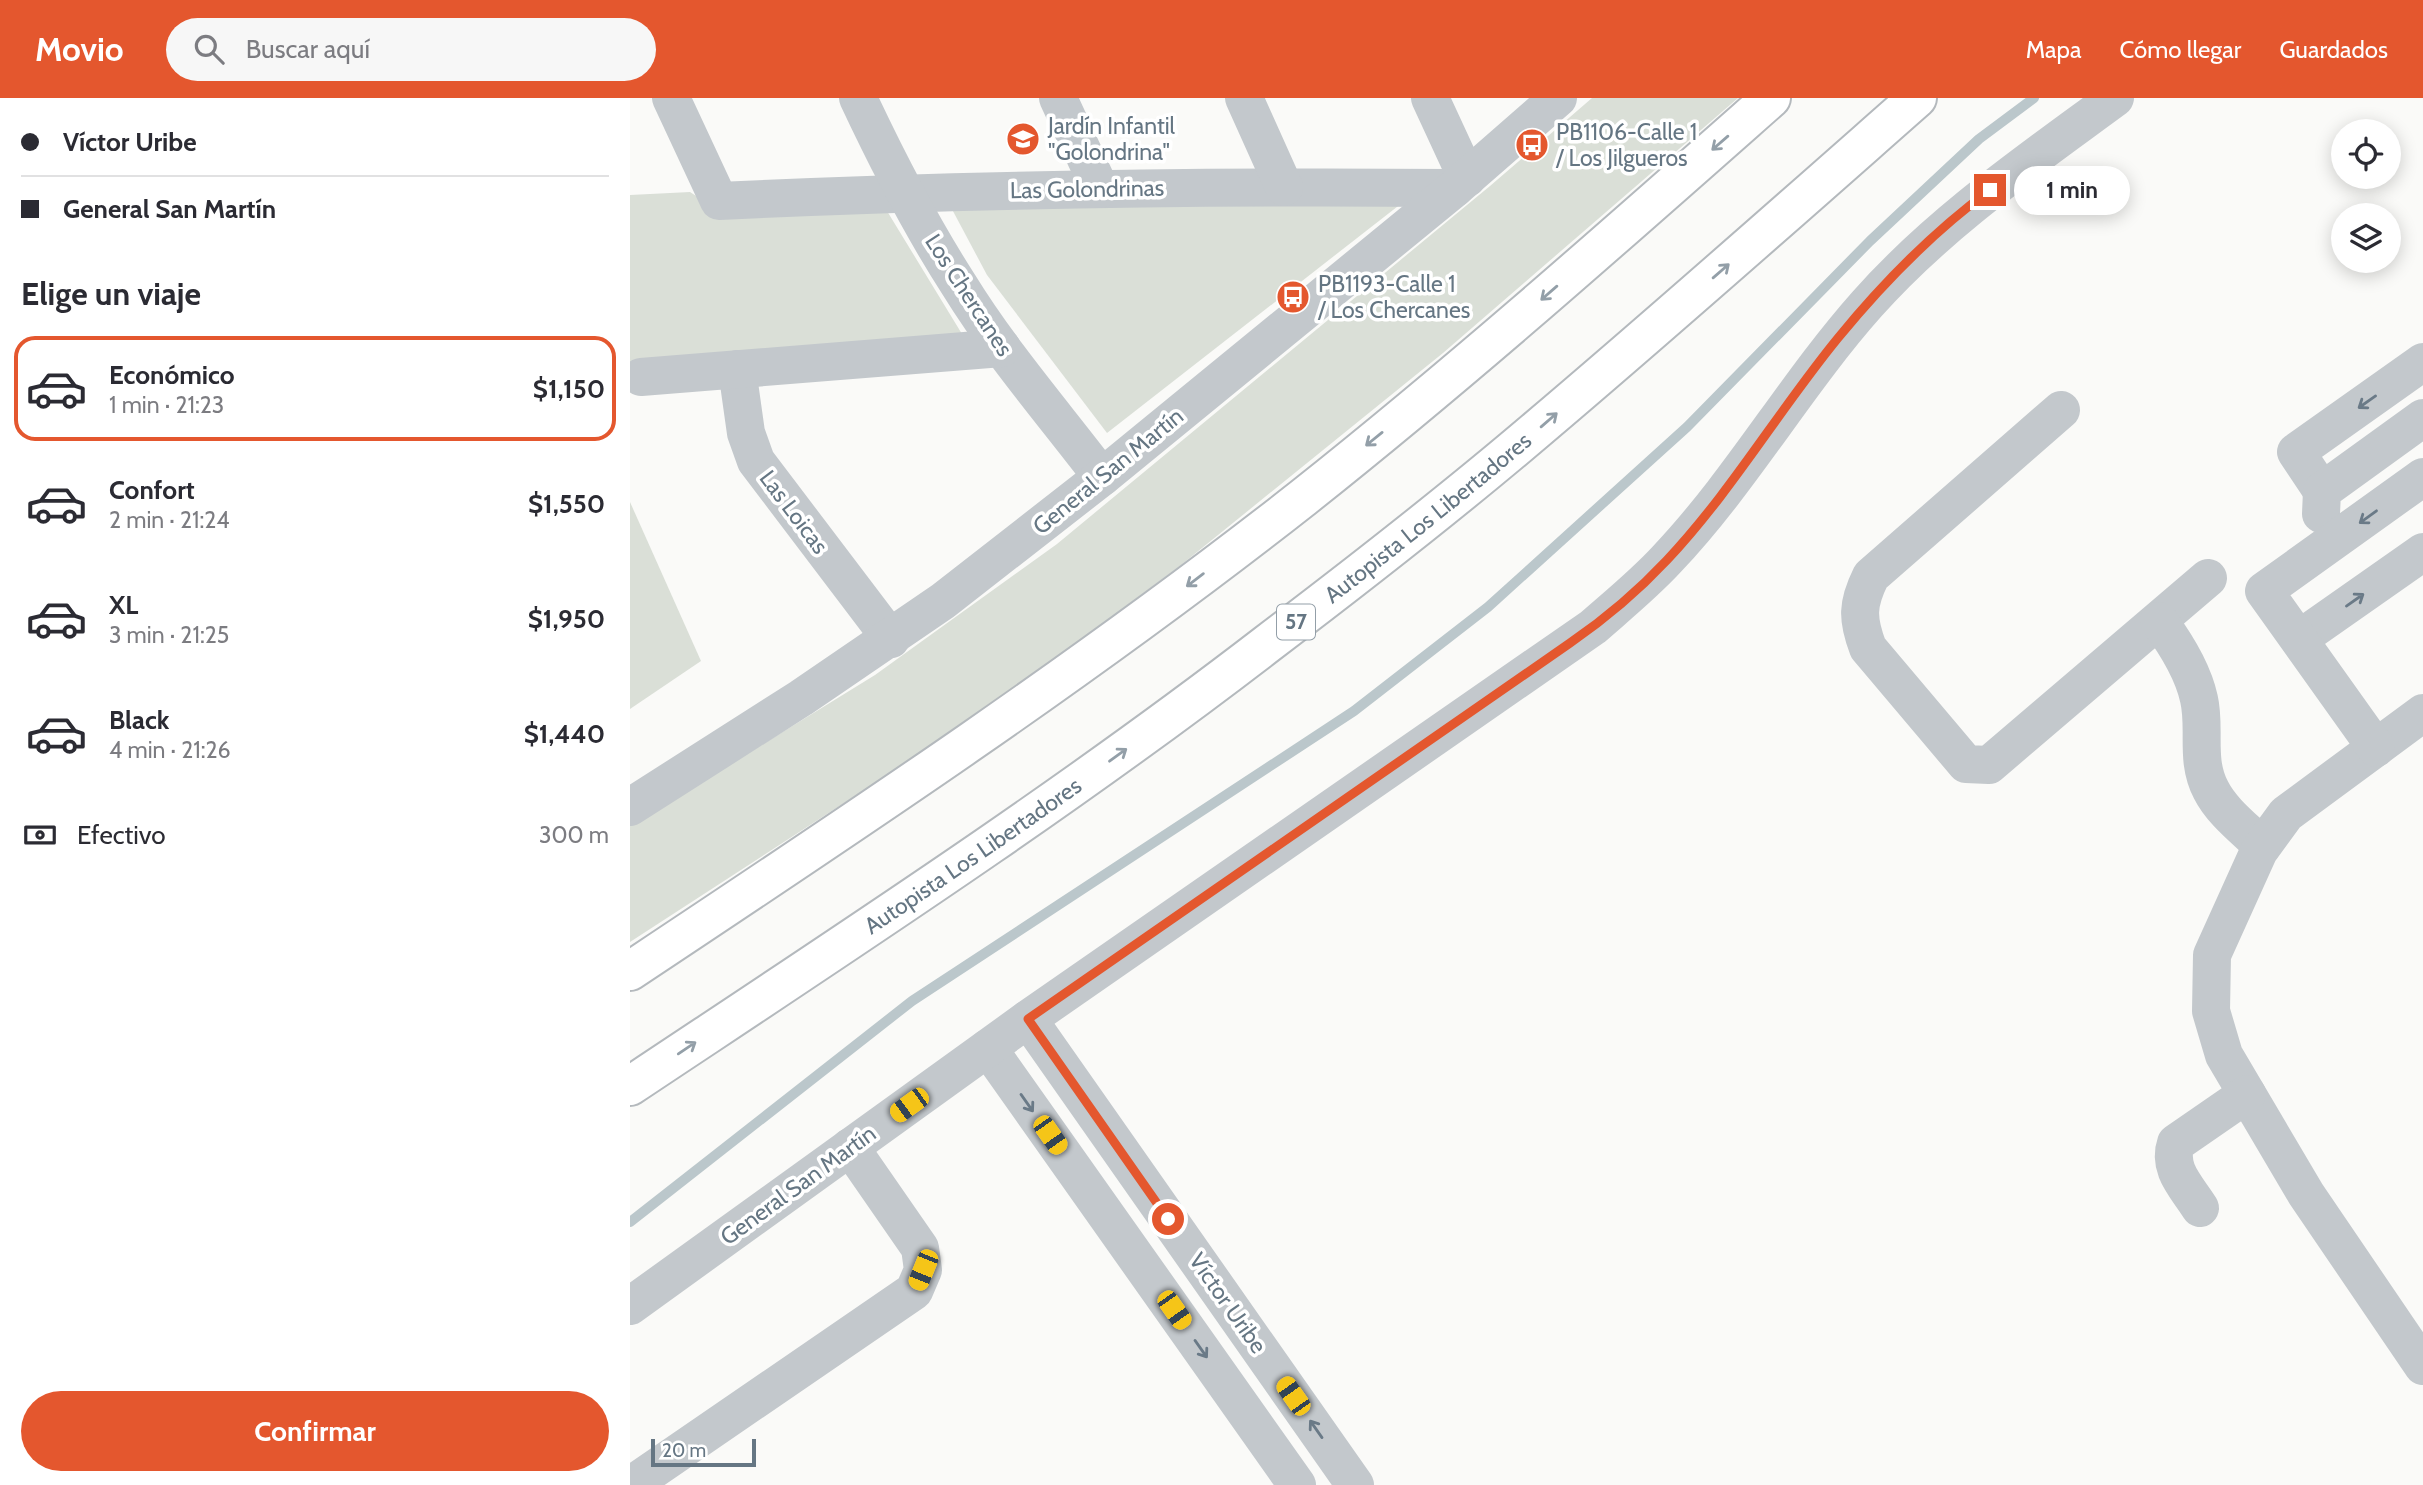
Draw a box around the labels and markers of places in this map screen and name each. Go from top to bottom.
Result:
place label: Jardín Infantil "Golondrina" [1047,112,1176,166]
place label: PB1106-Calle 1 / Los Jilgueros [1555,118,1697,172]
school or university icon: Jardín Infantil "Golondrina" [1004,120,1042,158]
bus stop icon: PB1106-Calle 1 / Los Jilgueros [1513,126,1551,164]
place label: PB1193-Calle 1 / Los Chercanes [1317,270,1470,324]
bus stop icon: PB1193-Calle 1 / Los Chercanes [1274,278,1312,316]

